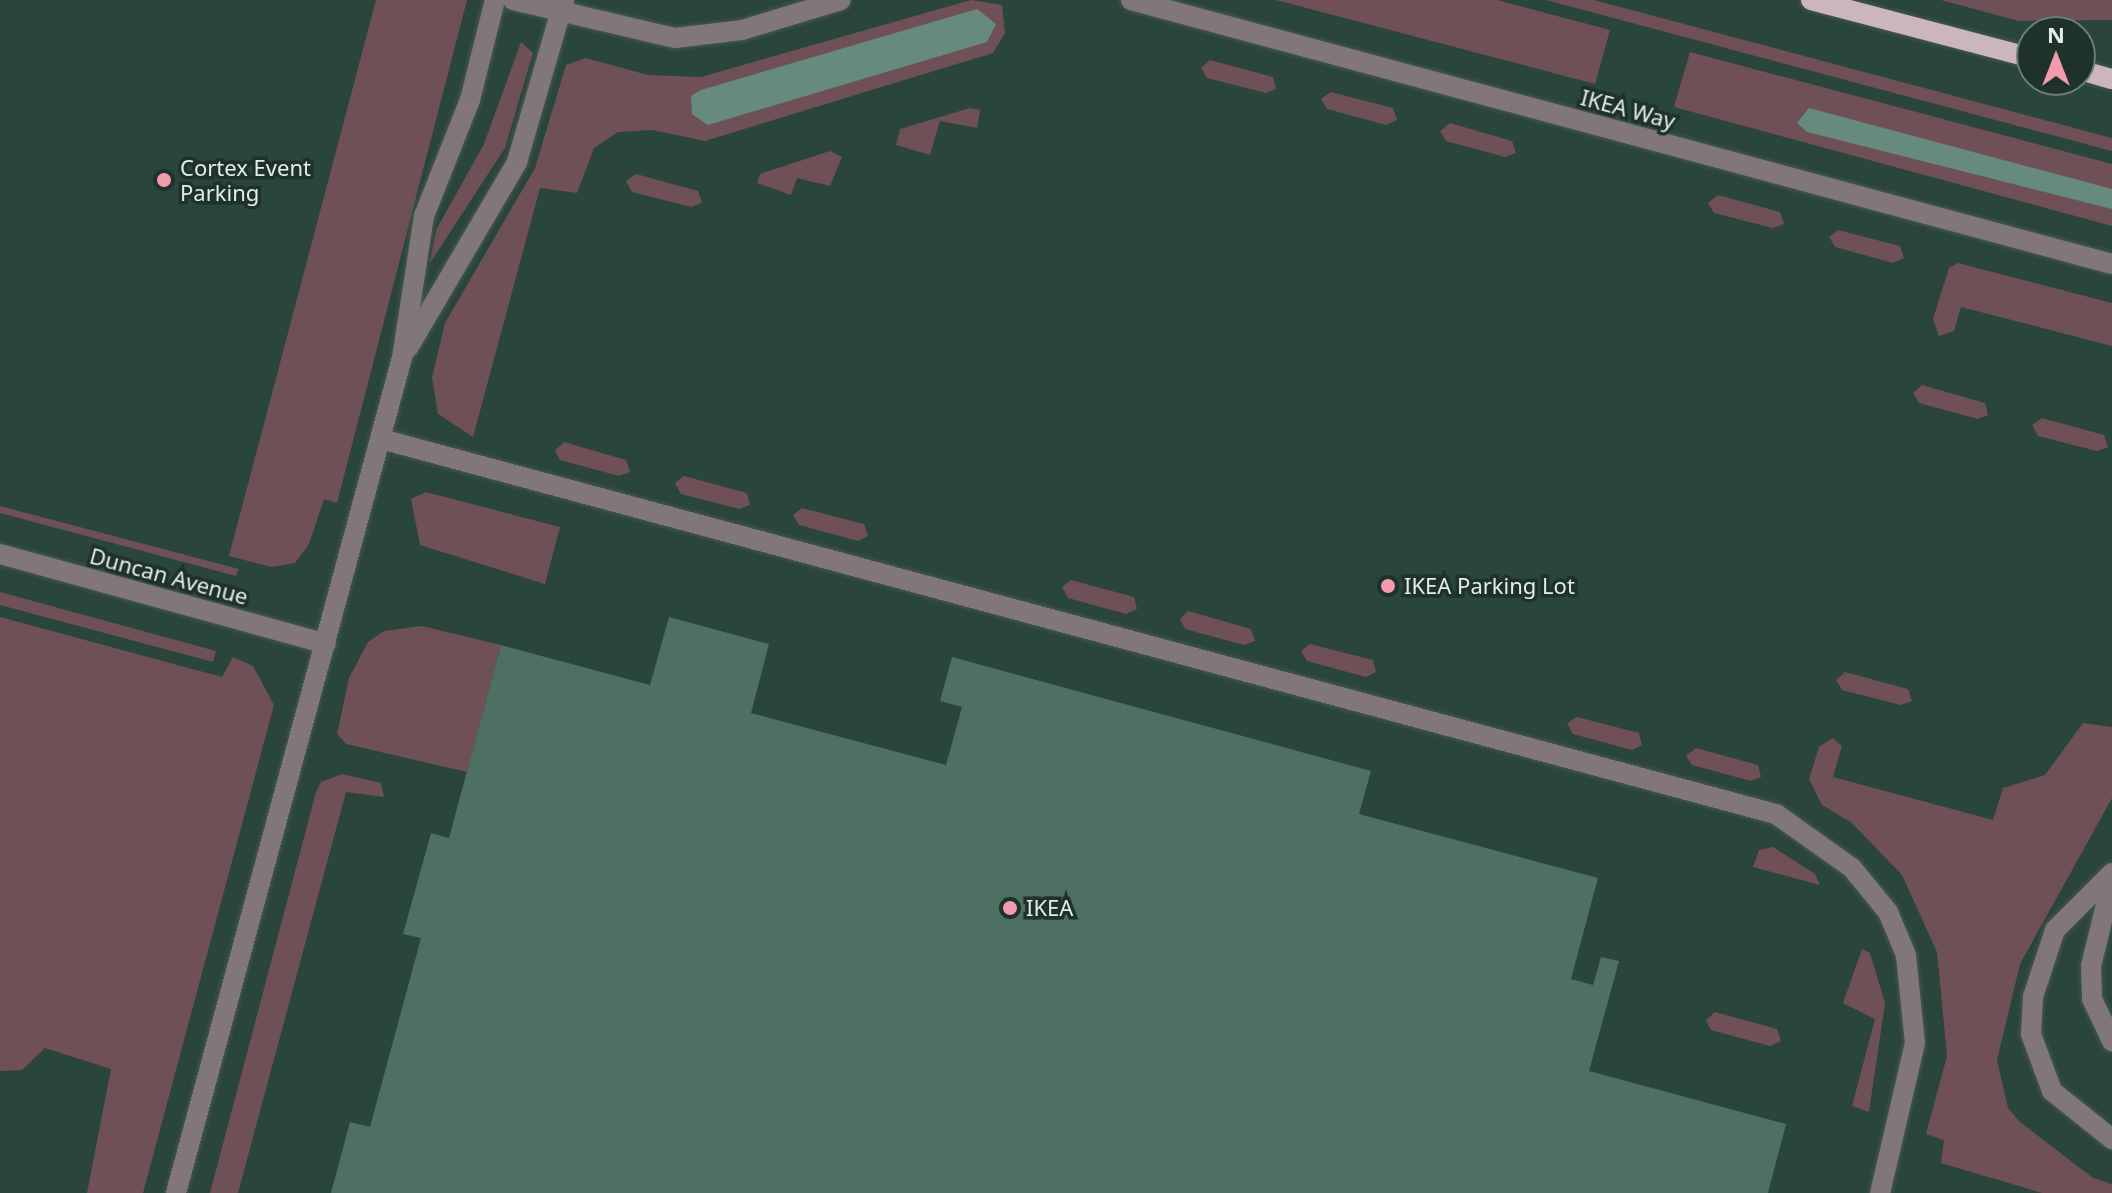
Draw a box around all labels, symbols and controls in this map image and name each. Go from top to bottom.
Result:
north arrow [2016,16,2096,96]
text: N [2047,19,2065,49]
street label: IKEA Way [1578,84,1678,134]
place label: Cortex Event Parking [180,154,311,206]
marker: Cortex Event Parking [155,171,173,189]
street label: Duncan Avenue [87,542,251,610]
place label: IKEA Parking Lot [1404,573,1575,599]
marker: IKEA Parking Lot [1379,577,1397,595]
place label: IKEA [1026,895,1073,921]
marker: IKEA [1001,899,1019,917]

